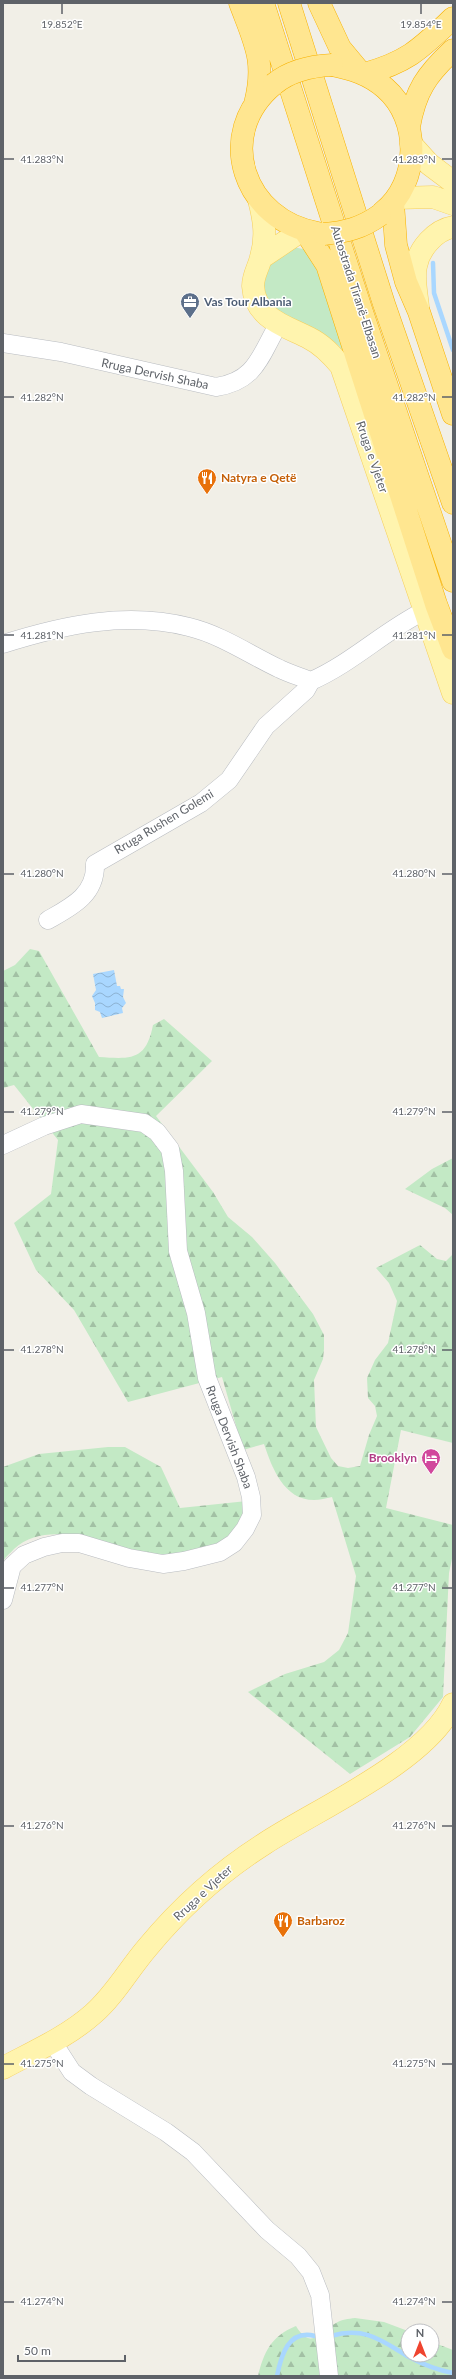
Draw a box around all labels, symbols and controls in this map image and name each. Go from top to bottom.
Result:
text: 19.852°E [41,18,83,30]
text: 19.854°E [400,18,442,30]
text: 41.283°N [20,153,64,165]
text: 41.283°N [392,153,436,165]
street label: Autostrada Tiranë-Elbasan [328,224,385,360]
office icon: Vas Tour Albania [179,291,201,319]
place label: Vas Tour Albania [203,294,292,309]
street label: Rruga Dervish Shaba [100,355,210,392]
text: 41.282°N [20,391,64,403]
text: 41.282°N [392,391,436,403]
street label: Rruga e Vjeter [353,419,392,495]
restaurant icon: Natyra e Qetë [196,467,218,495]
place label: Natyra e Qetë [221,470,297,485]
text: 41.281°N [20,629,64,641]
text: 41.281°N [392,629,436,641]
street label: Rruga Rushen Golemi [111,786,216,857]
text: 41.280°N [20,867,64,879]
text: 41.280°N [392,867,436,879]
text: 41.279°N [20,1105,64,1117]
text: 41.279°N [392,1105,436,1117]
text: 41.278°N [20,1343,64,1355]
text: 41.278°N [392,1343,436,1355]
street label: Rruga Dervish Shaba [203,1383,256,1491]
hotel icon: Brooklyn [420,1447,442,1475]
place label: Brooklyn [369,1450,417,1465]
text: 41.277°N [20,1581,64,1593]
text: 41.277°N [392,1581,436,1593]
text: 41.276°N [20,1819,64,1831]
text: 41.276°N [392,1819,436,1831]
street label: Rruga e Vjeter [170,1861,236,1924]
restaurant icon: Barbaroz [272,1910,294,1938]
place label: Barbaroz [297,1913,345,1928]
text: 41.275°N [20,2057,64,2069]
text: 41.275°N [392,2057,436,2069]
text: 41.274°N [20,2295,64,2307]
text: 41.274°N [392,2295,436,2307]
north arrow [400,2323,440,2363]
text: N [416,2326,424,2339]
scale bar [18,2337,125,2363]
text: 50 m [24,2343,51,2358]

